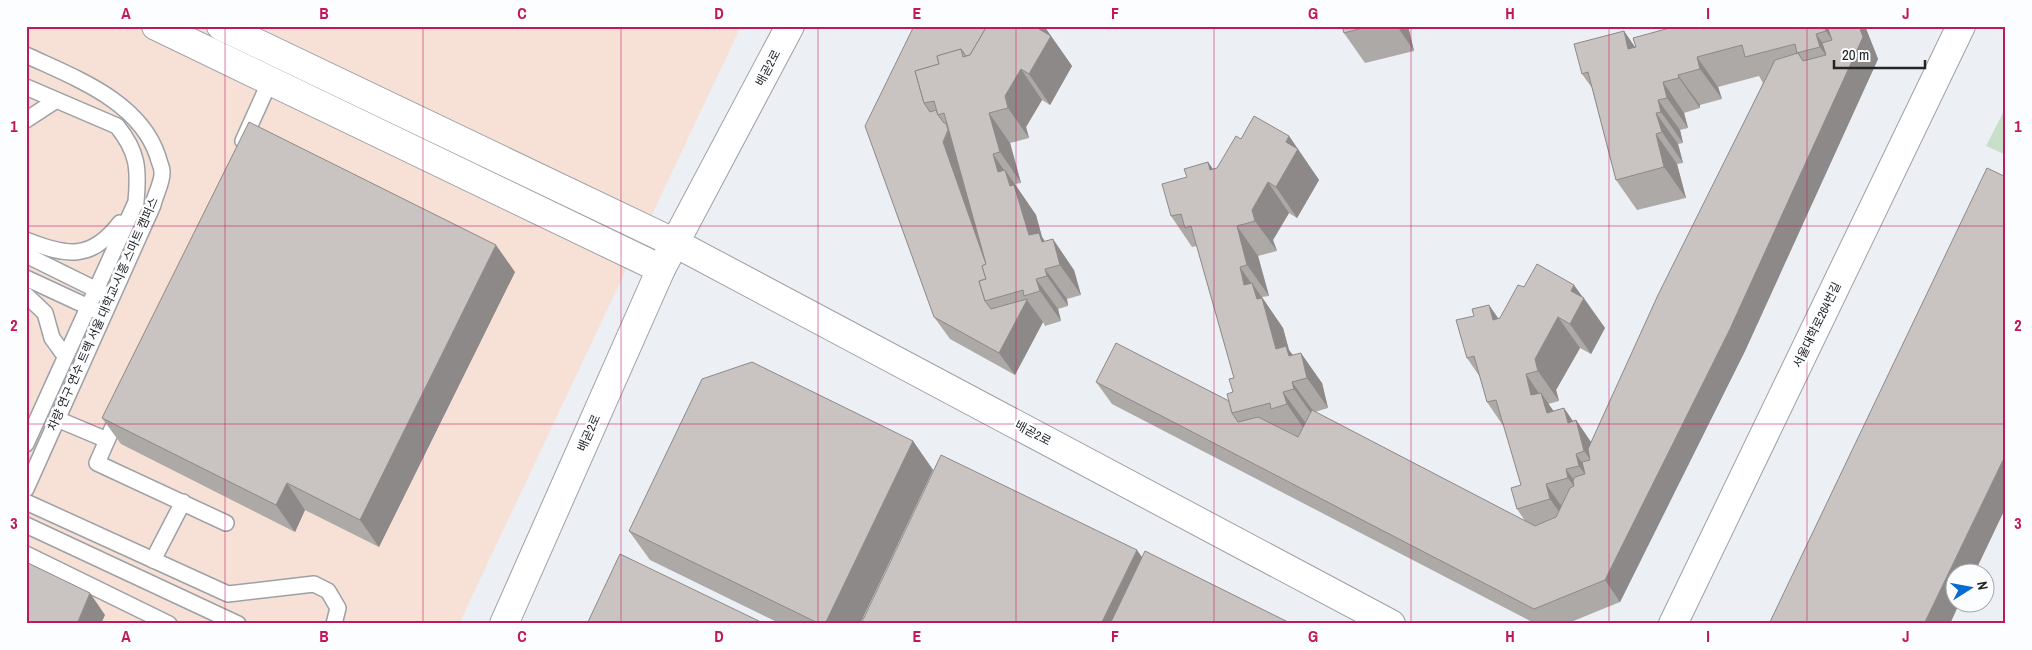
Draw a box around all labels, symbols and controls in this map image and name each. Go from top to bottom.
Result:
text: A [121,2,131,24]
text: B [319,2,329,24]
text: C [517,2,527,24]
text: D [714,2,724,24]
text: E [913,2,922,24]
text: F [1111,2,1119,24]
text: G [1308,2,1318,24]
text: H [1505,2,1515,24]
text: I [1706,2,1710,24]
text: J [1902,2,1910,24]
scale bar [1834,38,1926,70]
text: 20 m [1842,44,1869,65]
street label: 배곧2로 [752,47,784,89]
text: 1 [10,115,18,137]
text: 1 [2014,115,2022,137]
street label: 차량 연구 연수 트랙 서울 대학교-시흥 스마트 캠퍼스 [44,195,162,433]
street label: 서울대학로264번길 [1789,279,1845,371]
text: 2 [10,314,18,336]
text: 2 [2014,314,2022,336]
street label: 배곧2로 [574,412,604,454]
street label: 배곧2로 [1012,417,1054,449]
text: 3 [10,512,18,534]
text: 3 [2014,512,2022,534]
north arrow [1944,562,1994,612]
text: N [1973,580,1992,591]
text: A [121,625,131,647]
text: B [319,625,329,647]
text: C [517,625,527,647]
text: D [714,625,724,647]
text: E [913,625,922,647]
text: F [1111,625,1119,647]
text: G [1308,625,1318,647]
text: H [1505,625,1515,647]
text: I [1706,625,1710,647]
text: J [1902,625,1910,647]

